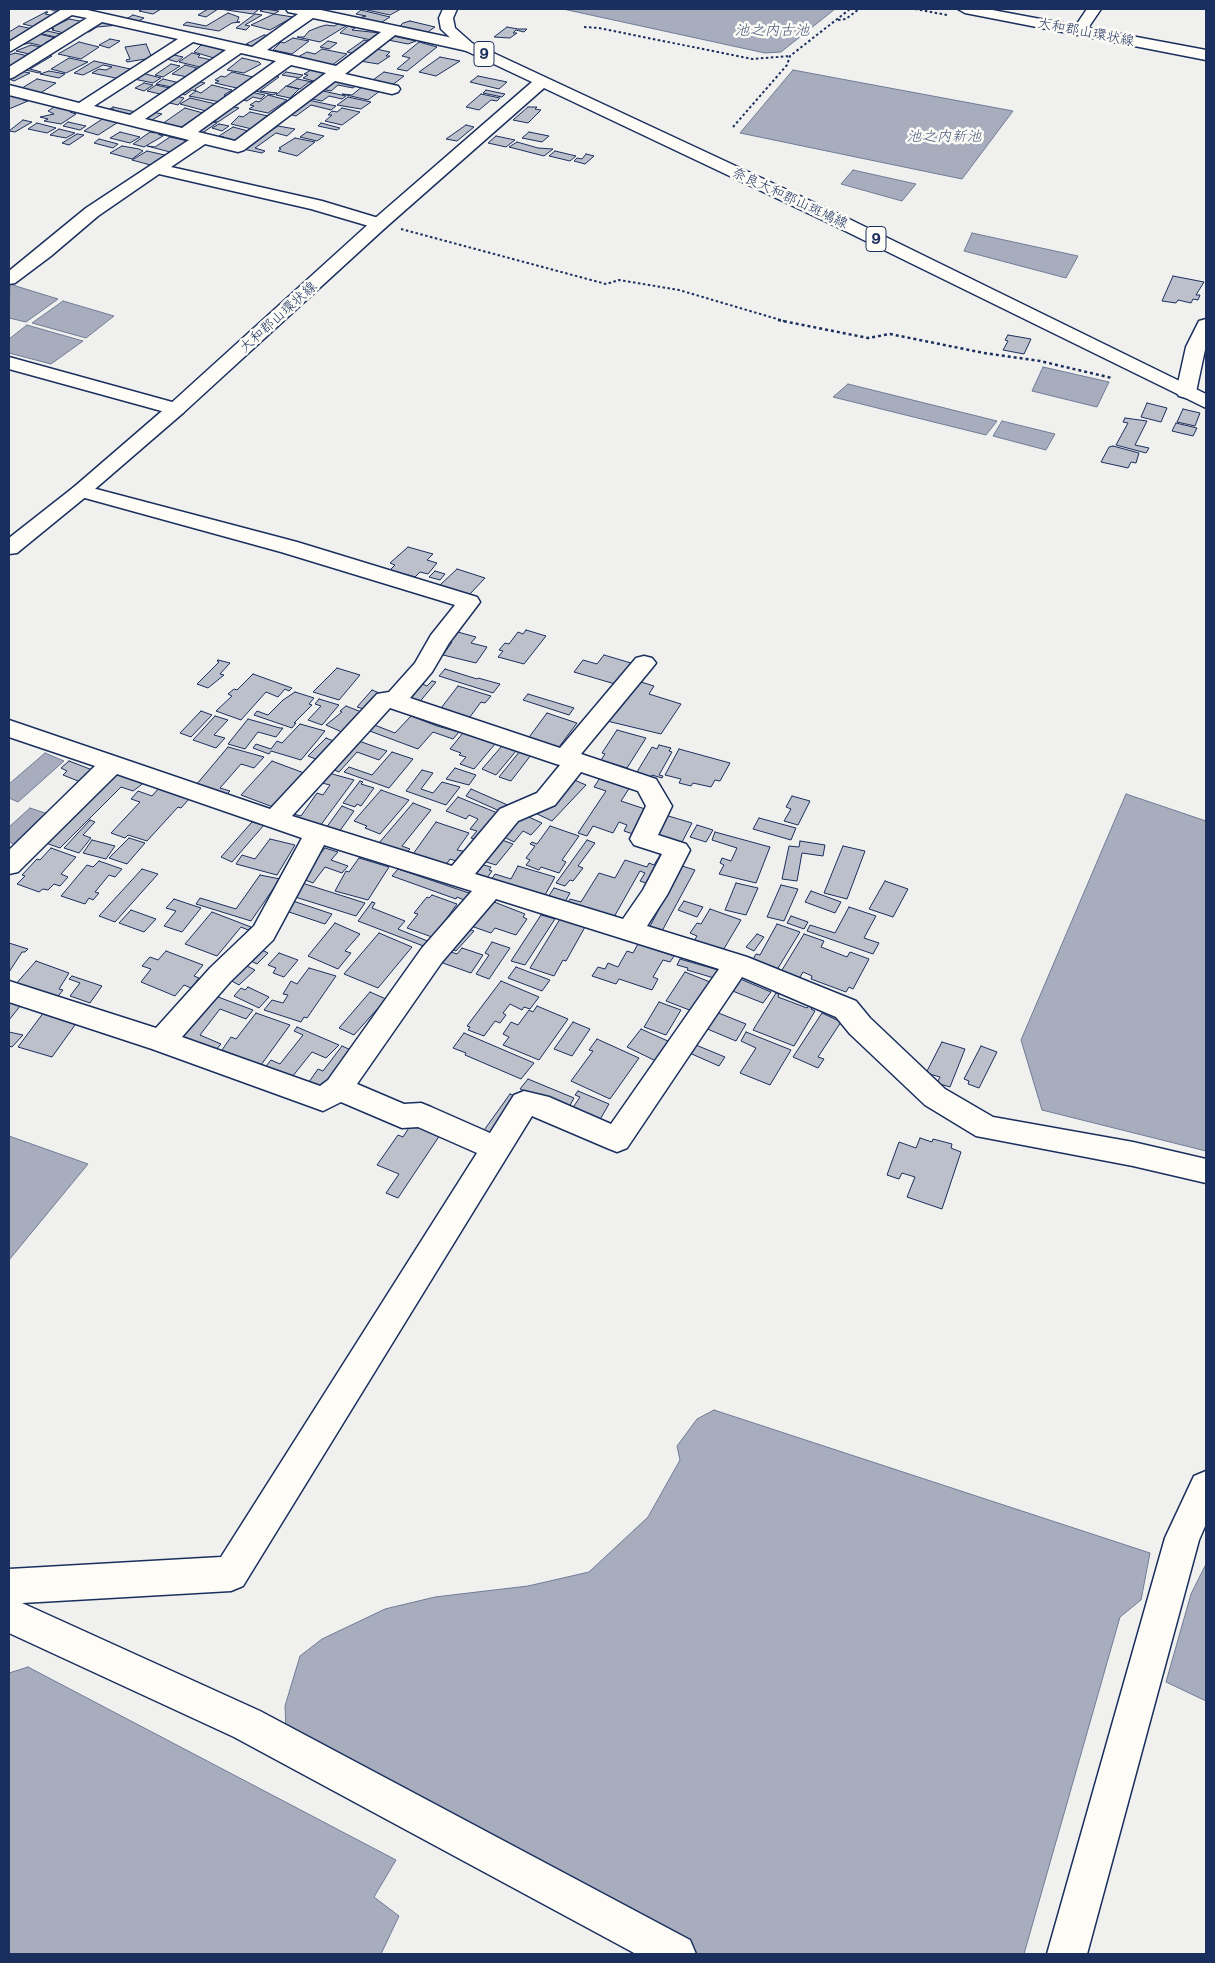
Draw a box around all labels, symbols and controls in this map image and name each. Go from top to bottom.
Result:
street label: 大和郡山環状線 [1036,14,1136,50]
water label: 池之内古池 [735,21,809,39]
road number: 9 [474,42,494,66]
water label: 池之内新池 [907,127,981,145]
street label: 奈良大和郡山斑鳩線 [729,164,851,232]
road number: 9 [866,226,886,252]
street label: 大和郡山環状線 [236,278,320,356]

